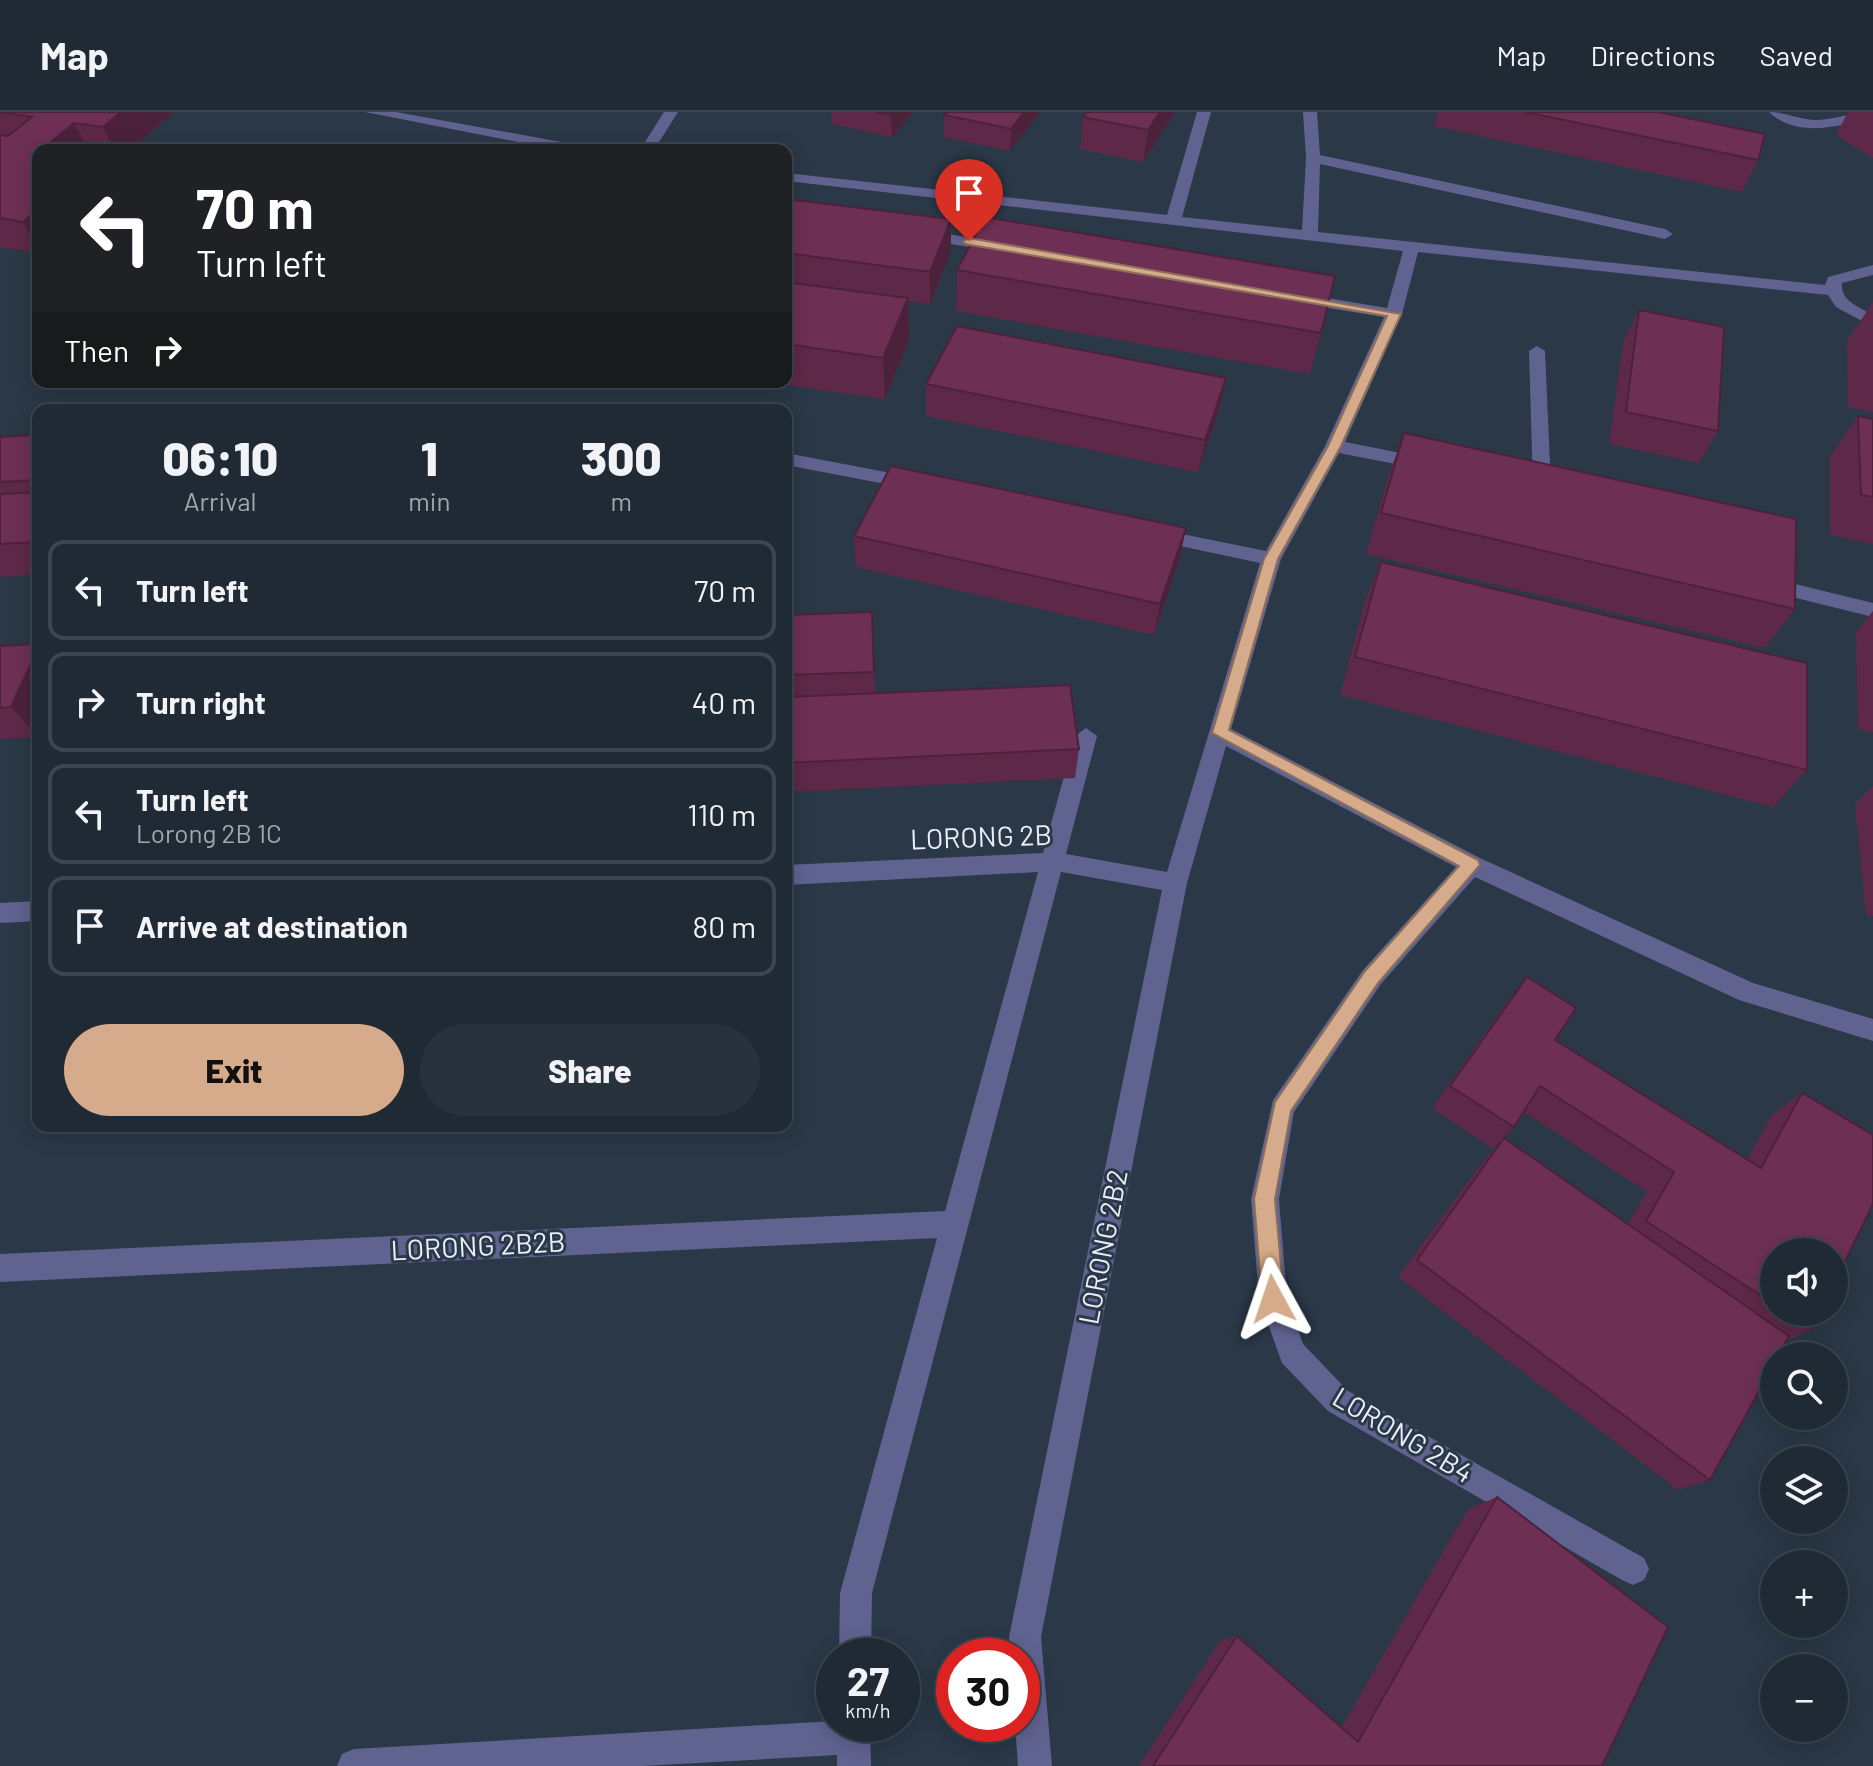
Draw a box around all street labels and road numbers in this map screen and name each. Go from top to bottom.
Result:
street label: LORONG 2B [909,817,1053,855]
street label: LORONG 2B2 [1070,1166,1134,1327]
street label: LORONG 2B2B [390,1223,566,1267]
street label: LORONG 2B4 [1327,1379,1480,1489]

